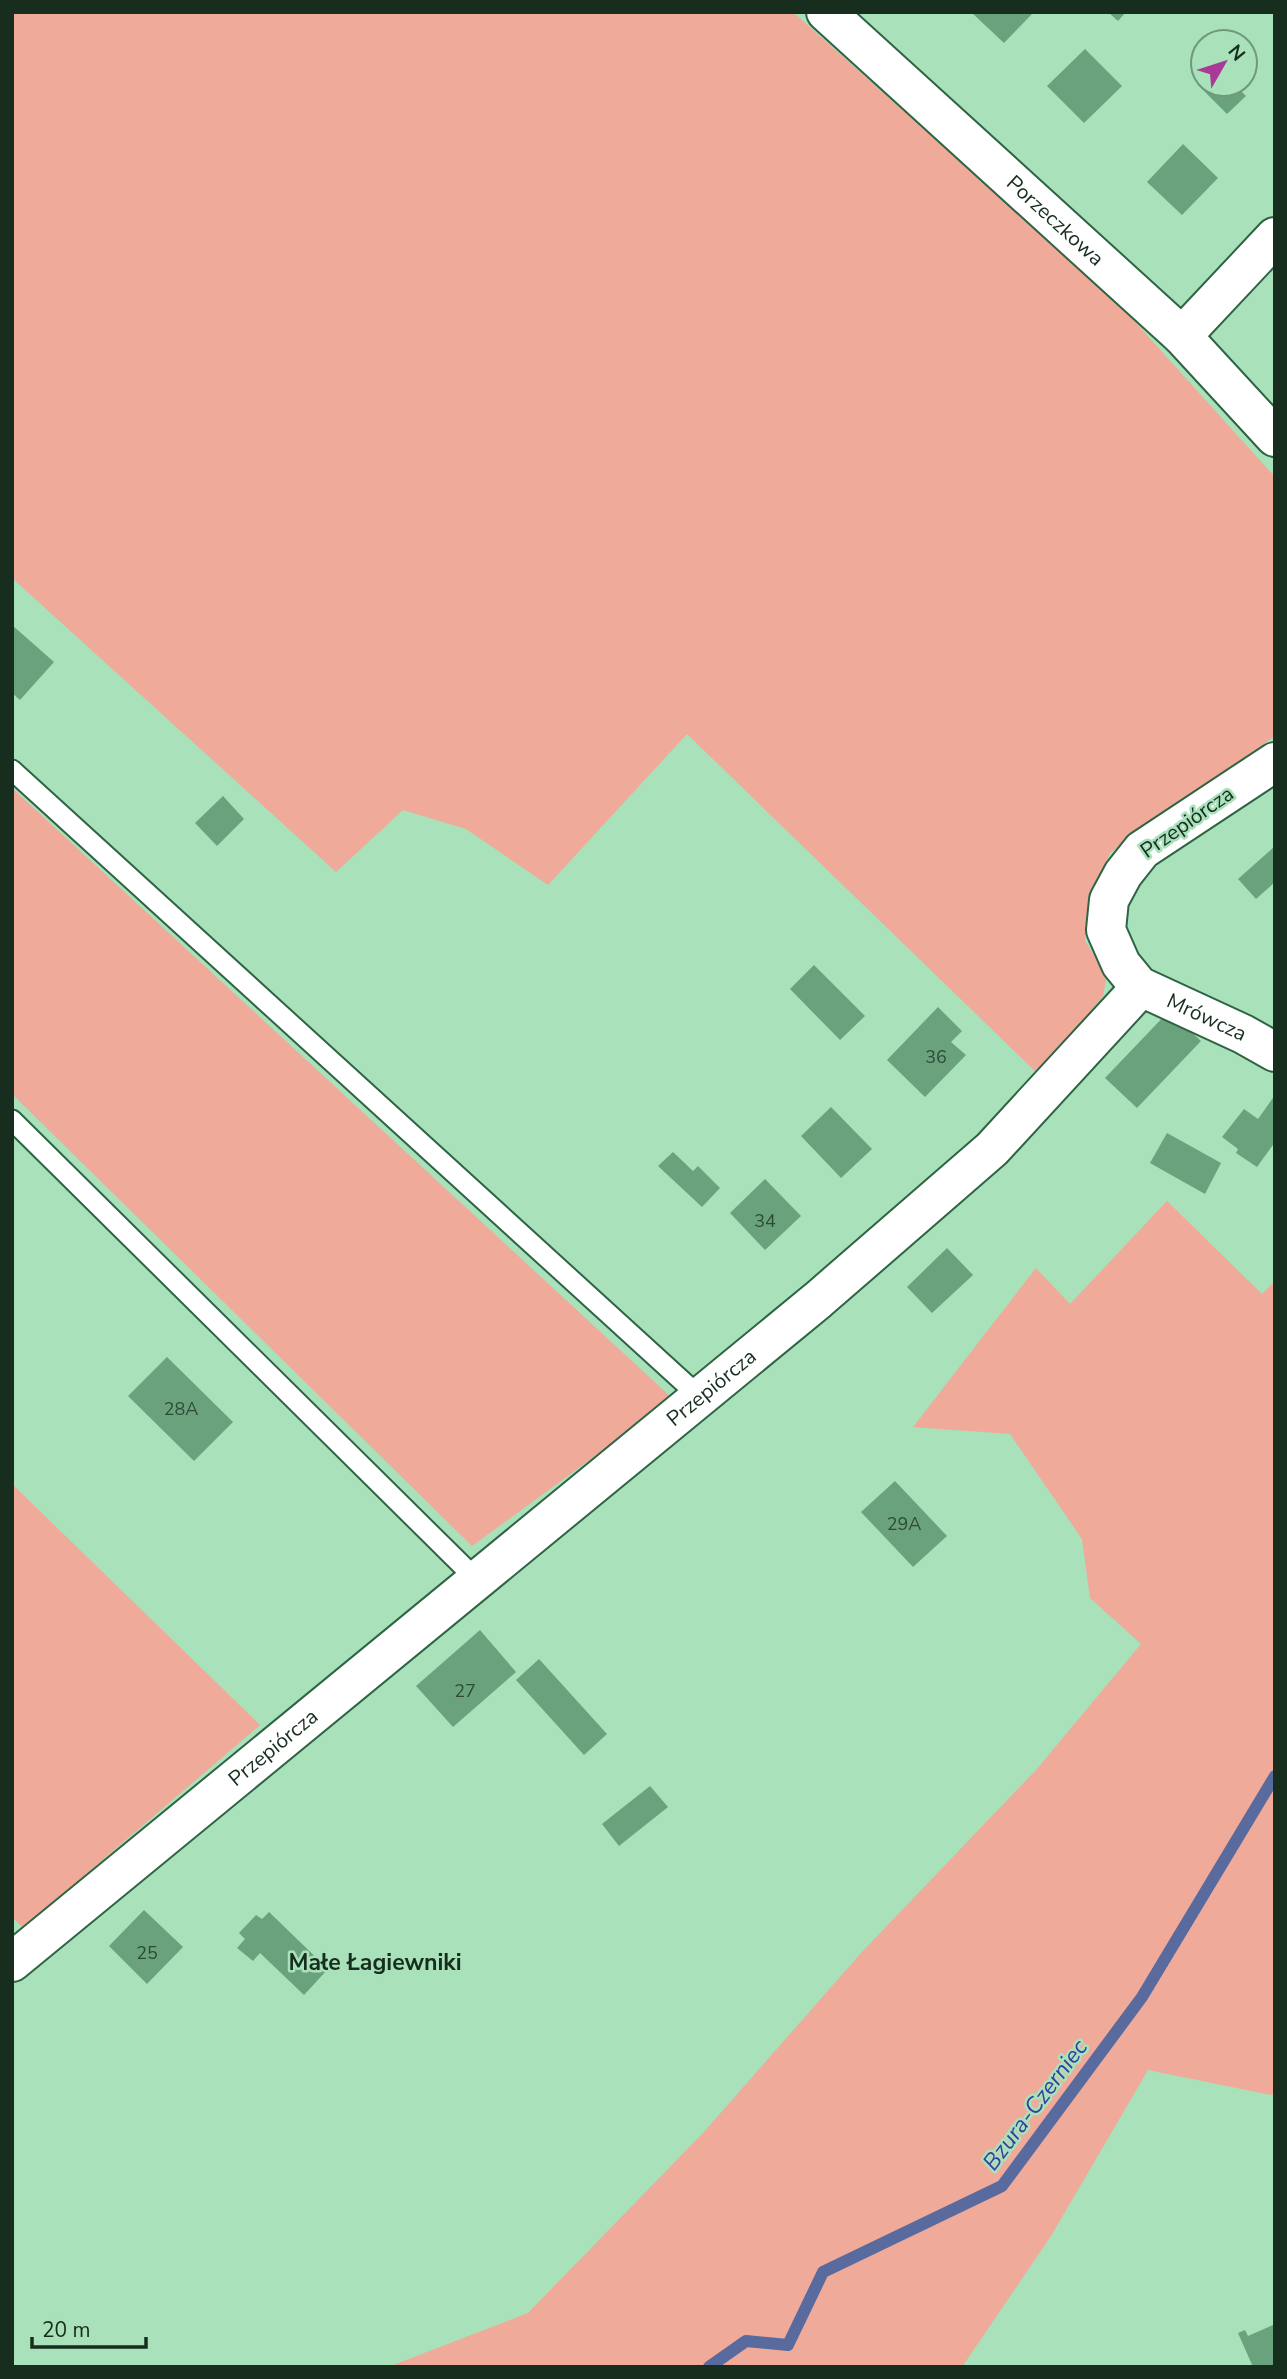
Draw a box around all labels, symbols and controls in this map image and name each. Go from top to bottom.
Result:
north arrow [1189,28,1259,98]
text: N [1222,39,1251,67]
street label: Porzeczkowa [1001,169,1110,272]
street label: Przepiórcza [1135,780,1239,864]
street label: Mrówcza [1162,987,1251,1048]
house number: 36 [925,1045,947,1069]
house number: 34 [754,1209,776,1233]
street label: Przepiórcza [661,1342,762,1433]
house number: 28A [164,1397,198,1421]
house number: 29A [887,1512,921,1536]
house number: 27 [454,1679,476,1703]
street label: Przepiórcza [223,1702,324,1793]
house number: 25 [136,1941,158,1965]
district label: Małe Łagiewniki [288,1947,462,1978]
water label: Bzura-Czerniec [976,2033,1095,2177]
scale bar [32,2306,145,2350]
text: 20 m [42,2316,91,2344]

